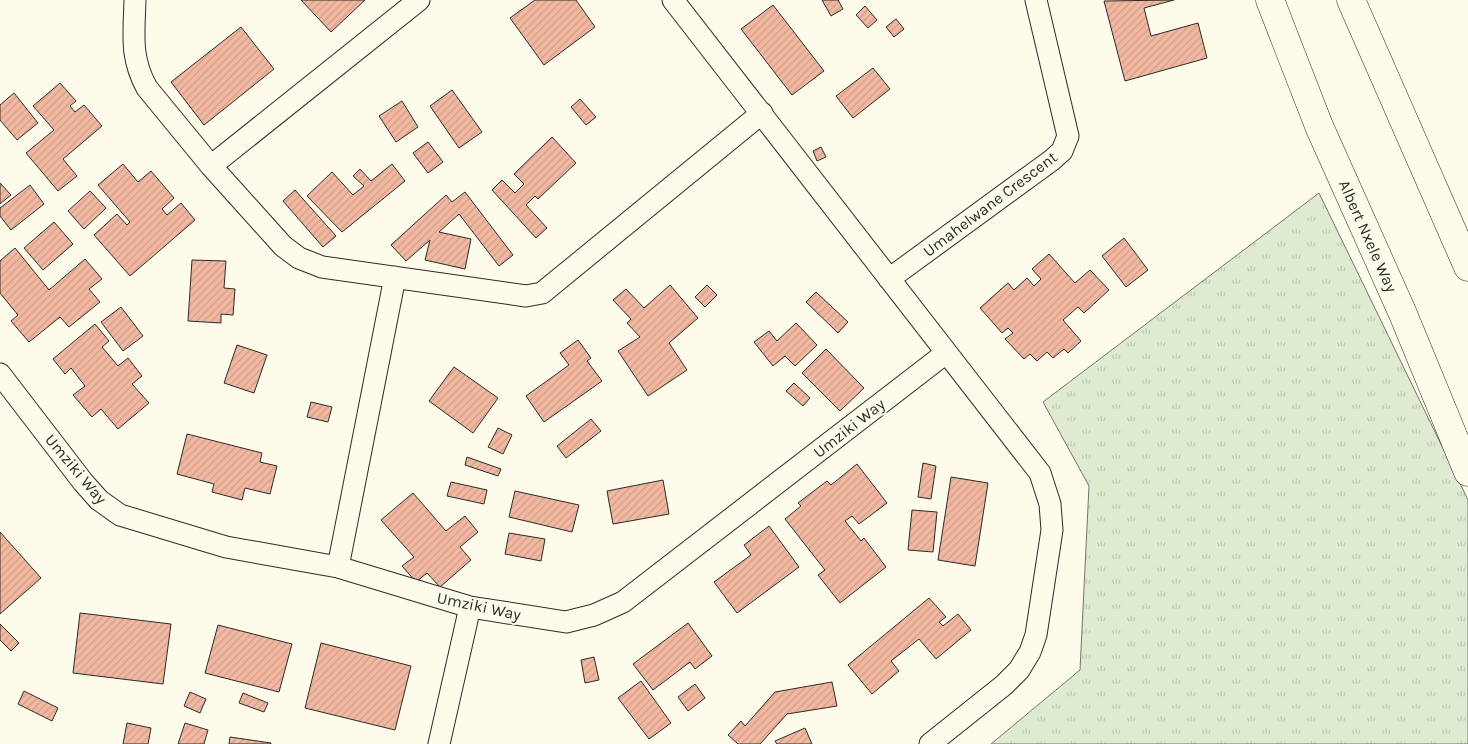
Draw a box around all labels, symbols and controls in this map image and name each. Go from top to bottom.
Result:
street label: Umahelwane Crescent [919,147,1061,261]
street label: Albert Nxele Way [1335,177,1401,296]
street label: Umziki Way [809,394,889,462]
street label: Umziki Way [41,430,111,508]
street label: Umziki Way [435,588,523,624]

